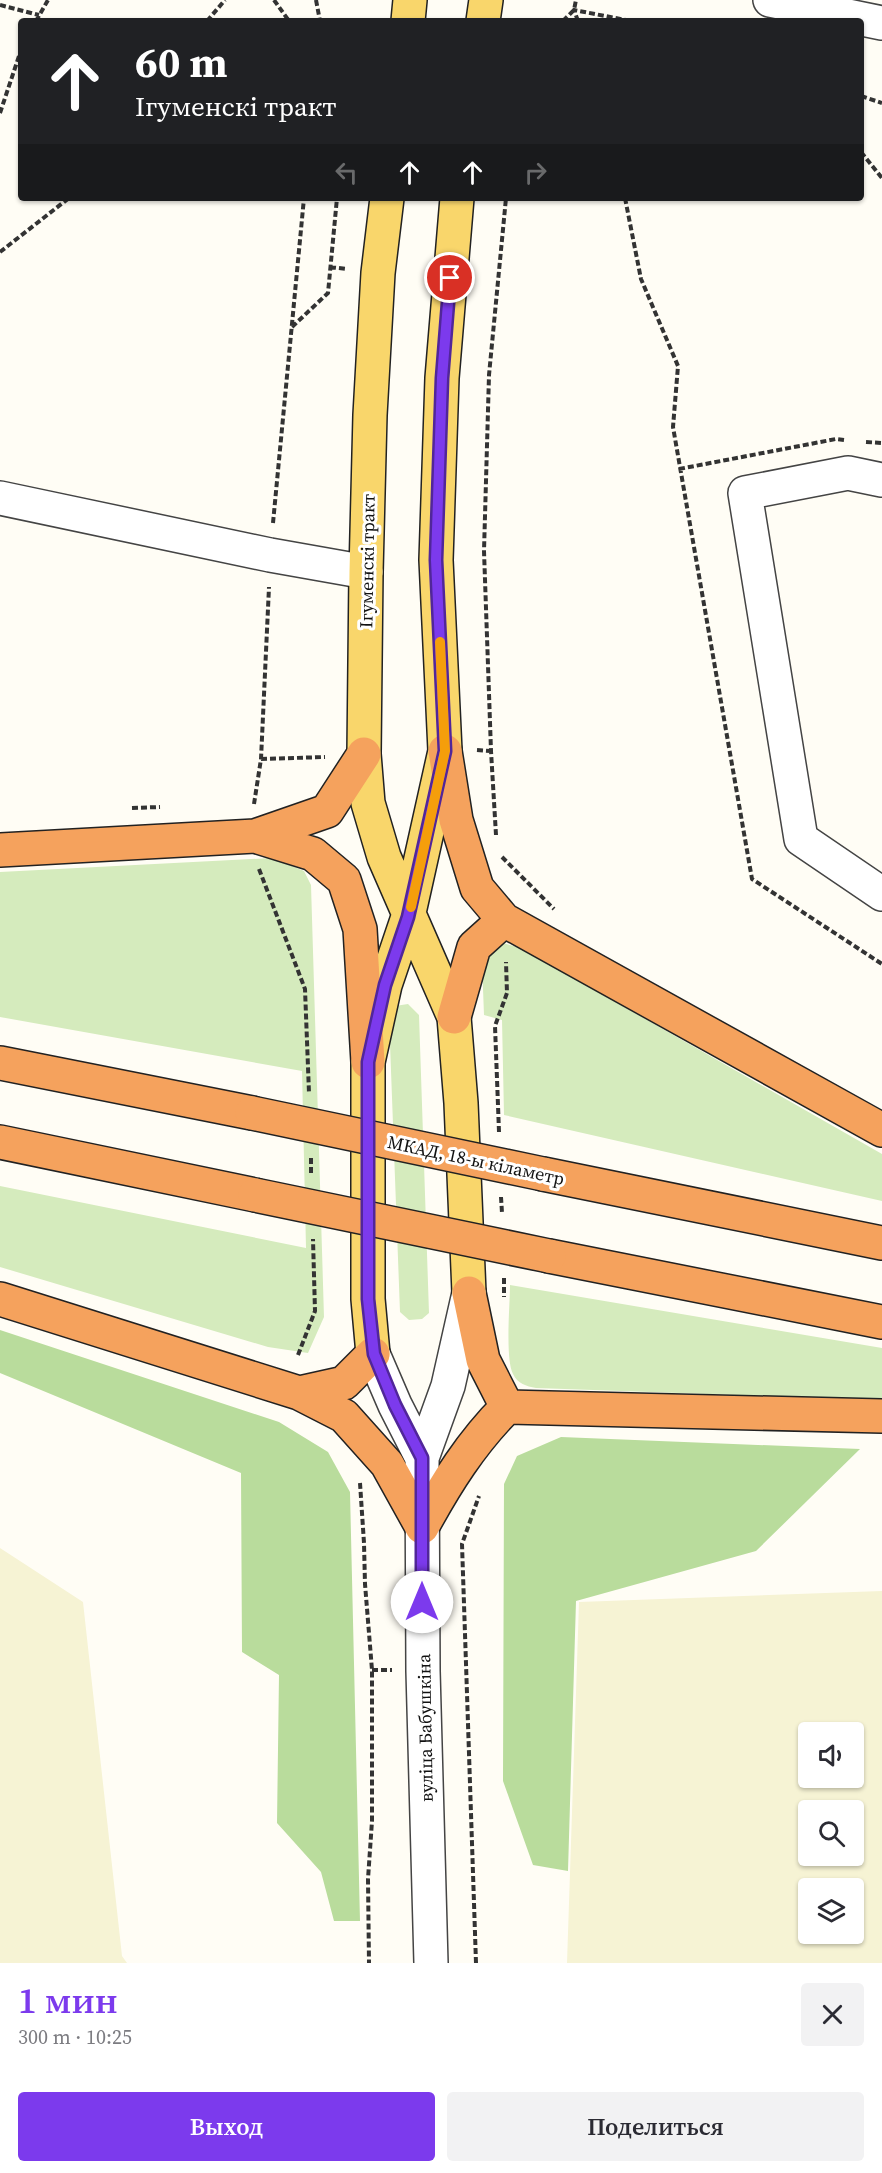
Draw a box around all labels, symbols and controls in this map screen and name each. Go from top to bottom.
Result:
text: 60 m [135,33,228,91]
icon: ahead [36,42,114,120]
text: Ігуменскі тракт [135,88,337,125]
icon: left [330,156,363,189]
icon: ahead [393,156,426,189]
icon: ahead [456,156,489,189]
icon: right [519,156,552,189]
pin [424,252,475,303]
icon: arrive [433,261,466,294]
street label: Ігуменскі тракт [353,493,381,628]
street label: МКАД, 18-ы кіламетр [385,1129,567,1191]
position arrow [390,1570,454,1634]
street label: вуліца Бабушкіна [411,1653,439,1802]
map controls [798,1722,864,1944]
button: sound [798,1722,864,1788]
button: search [798,1800,864,1866]
button: layers [798,1878,864,1944]
text: 1 мин [18,1976,118,2025]
button: close [801,1983,864,2046]
text: 300 m · 10:25 [18,2023,132,2051]
button: Выход [18,2092,435,2161]
button: Поделиться [447,2092,864,2161]

